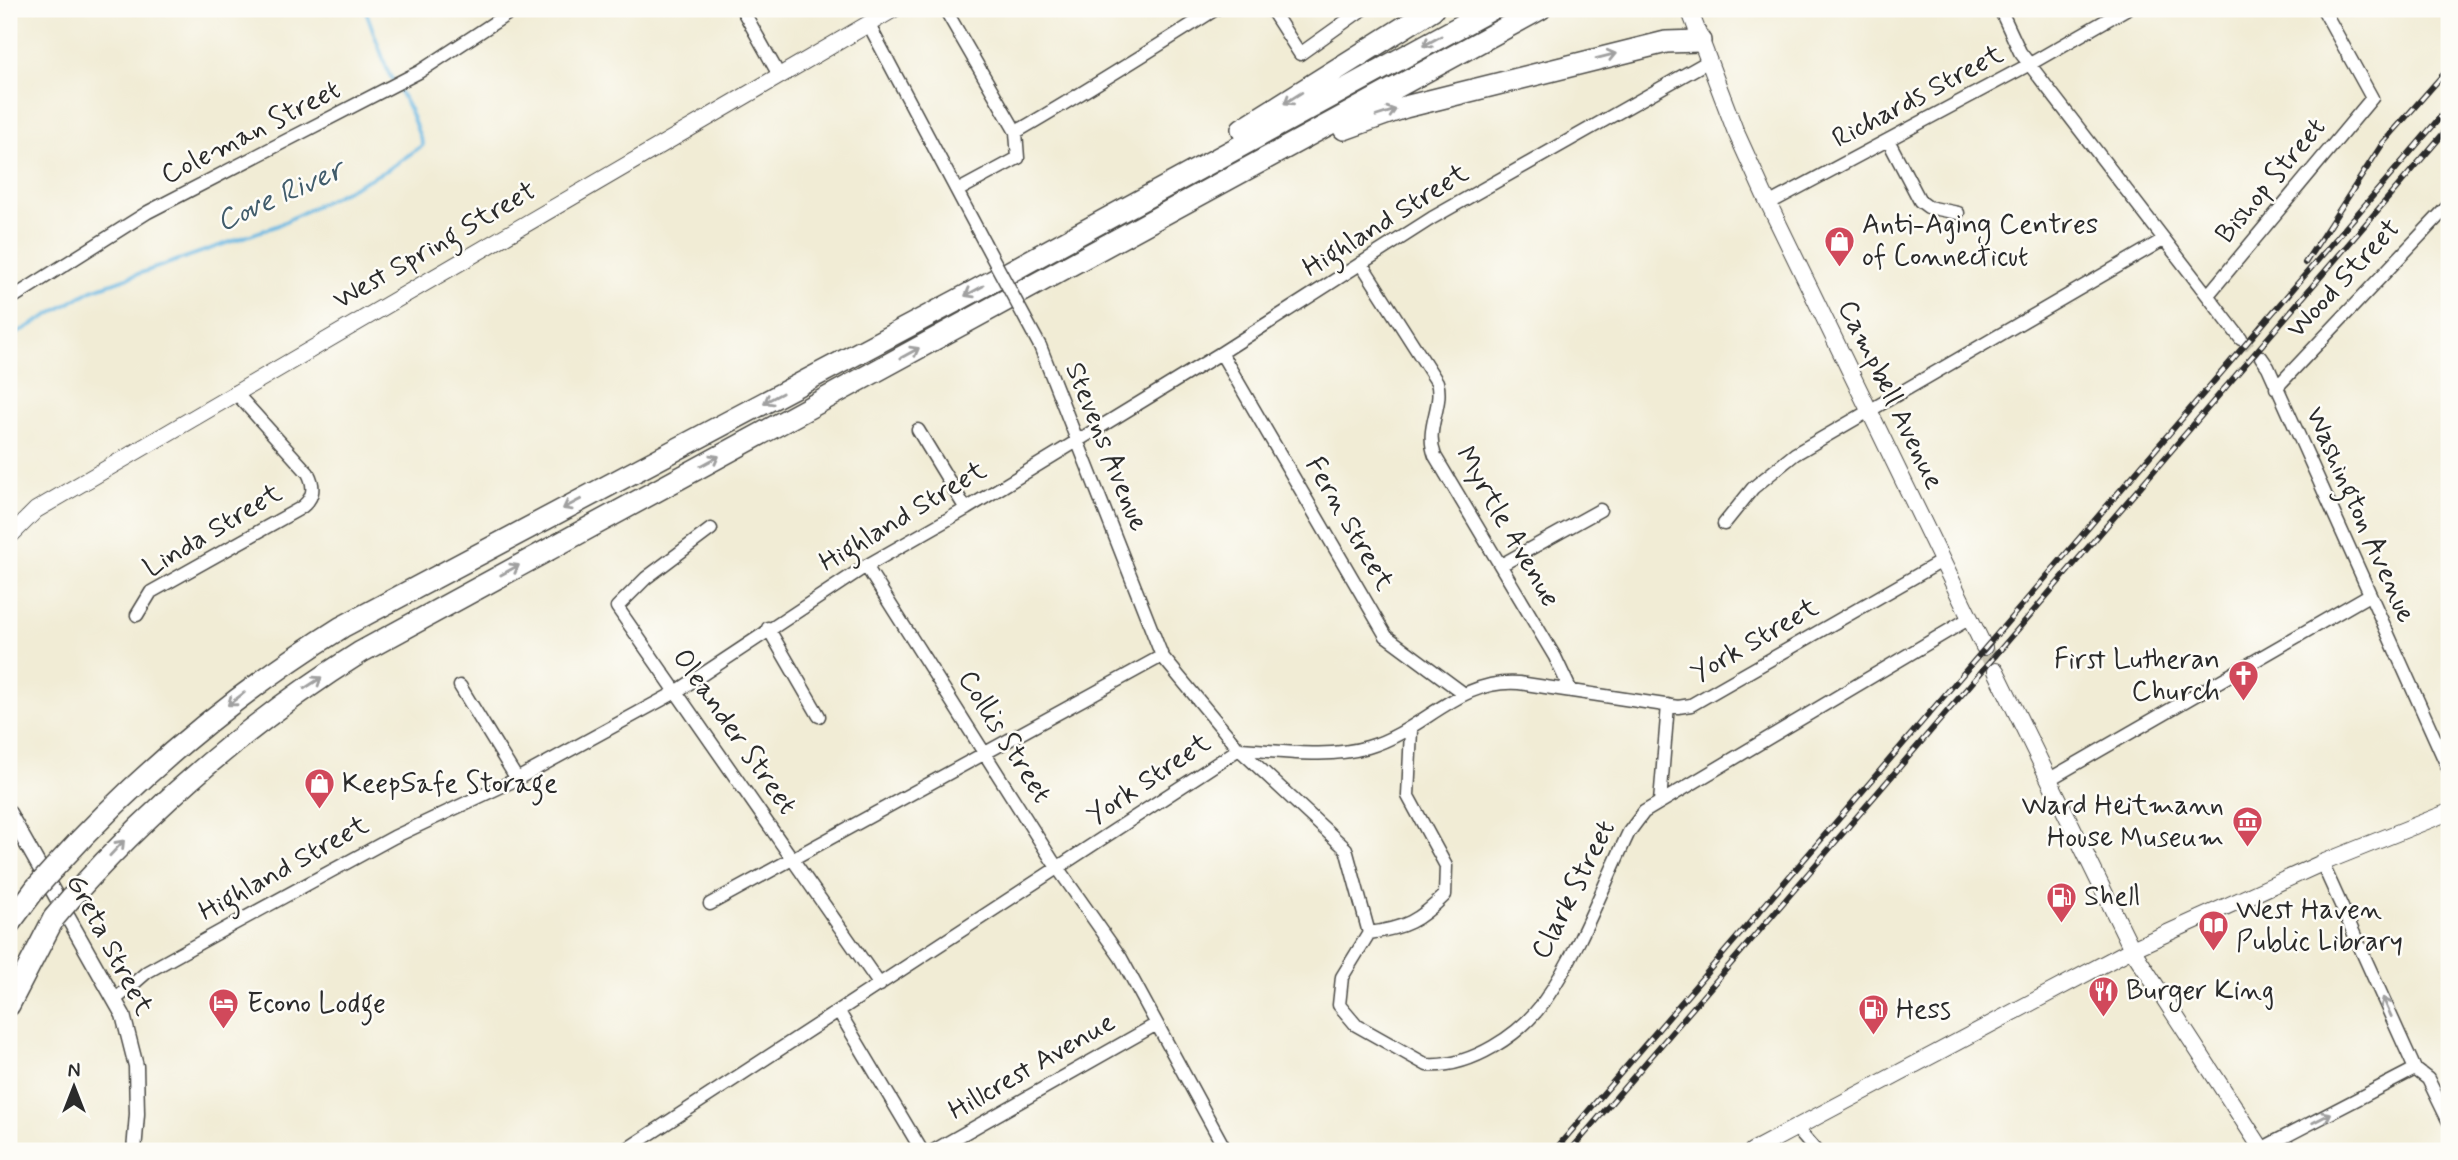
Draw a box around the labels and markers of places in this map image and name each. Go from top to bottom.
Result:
place label: Anti-Aging Centres of Connecticut [1862,207,2098,276]
shop icon: Anti-Aging Centres of Connecticut [1822,224,1856,268]
place label: First Lutheran Church [2054,642,2220,711]
church icon: First Lutheran Church [2226,659,2260,703]
place label: KeepSafe Storage [342,766,558,806]
shop icon: KeepSafe Storage [302,767,336,811]
place label: Ward Heitmann House Museum [2022,788,2224,857]
museum icon: Ward Heitmann House Museum [2230,805,2264,849]
place label: Shell [2084,879,2140,916]
fuel station icon: Shell [2044,880,2078,924]
place label: West Haven Public Library [2236,892,2403,961]
library icon: West Haven Public Library [2196,909,2230,953]
place label: Burger King [2126,973,2274,1012]
restaurant icon: Burger King [2086,974,2120,1018]
place label: Econo Lodge [247,986,386,1026]
hotel icon: Econo Lodge [207,987,241,1031]
place label: Hess [1896,992,1951,1029]
fuel station icon: Hess [1856,993,1890,1037]

